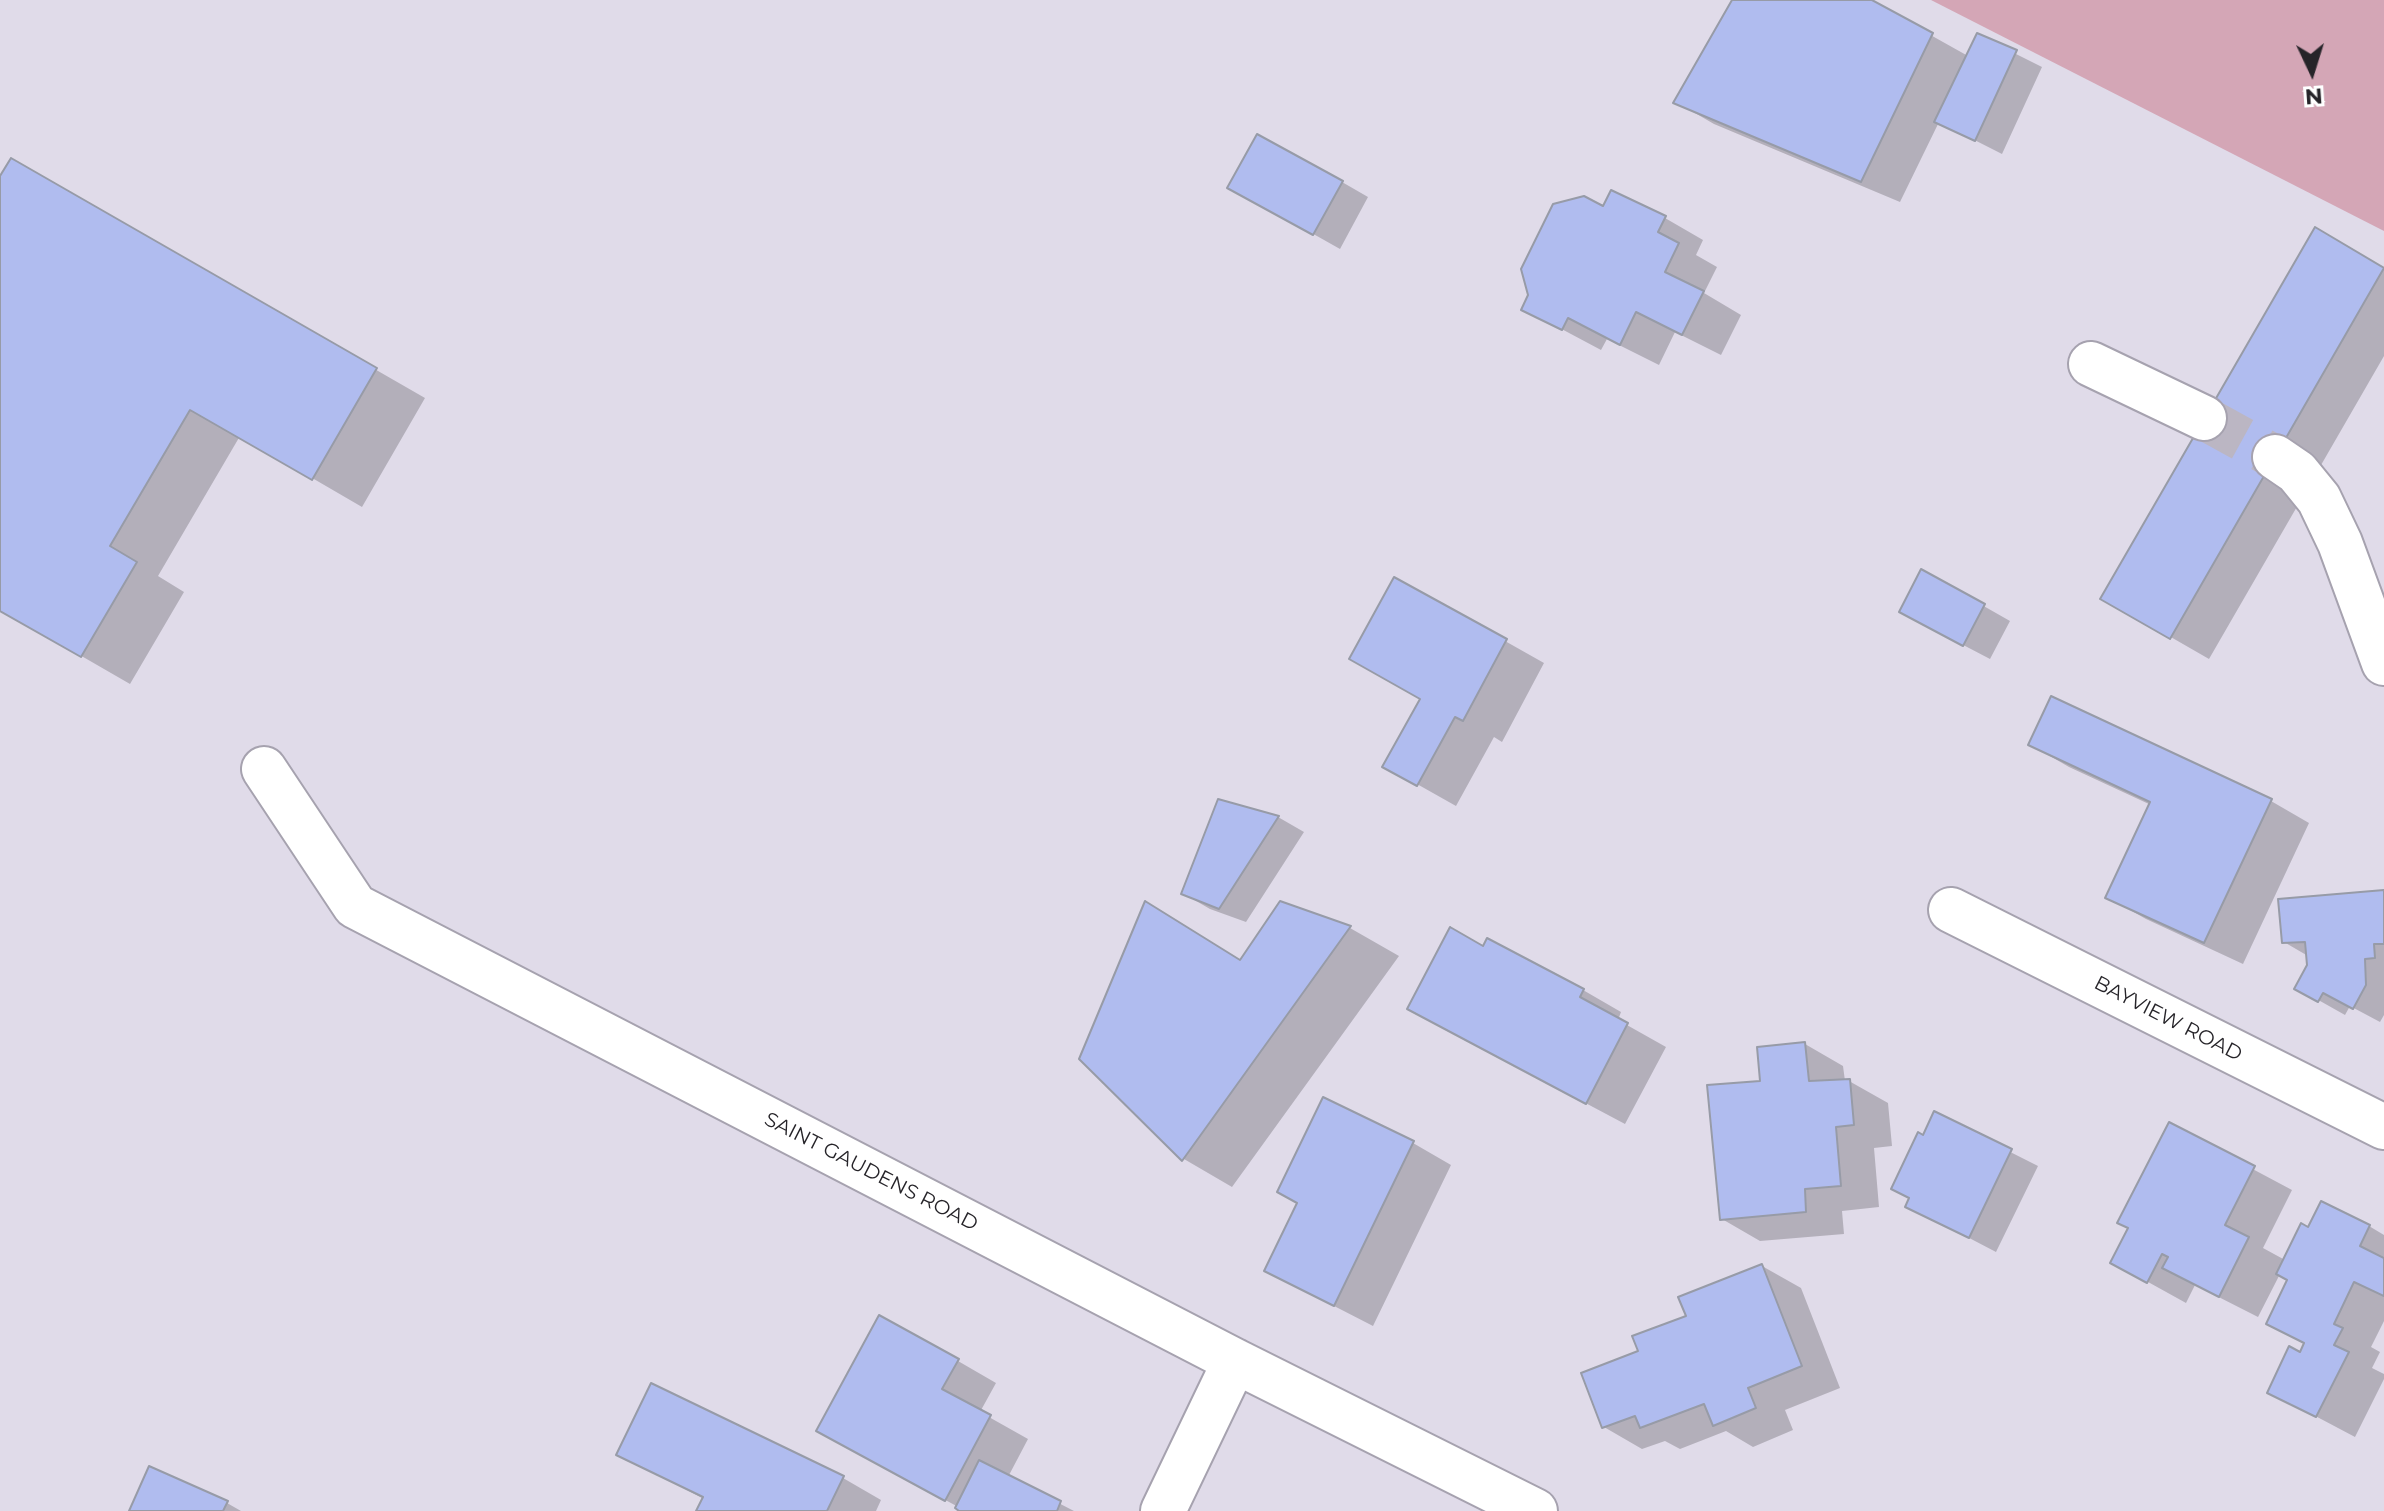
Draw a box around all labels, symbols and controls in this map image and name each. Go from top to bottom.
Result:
north arrow [2272,32,2352,112]
text: N [2304,82,2324,111]
street label: BAYVIEW ROAD [2090,971,2246,1067]
street label: SAINT GAUDENS ROAD [760,1108,982,1236]

